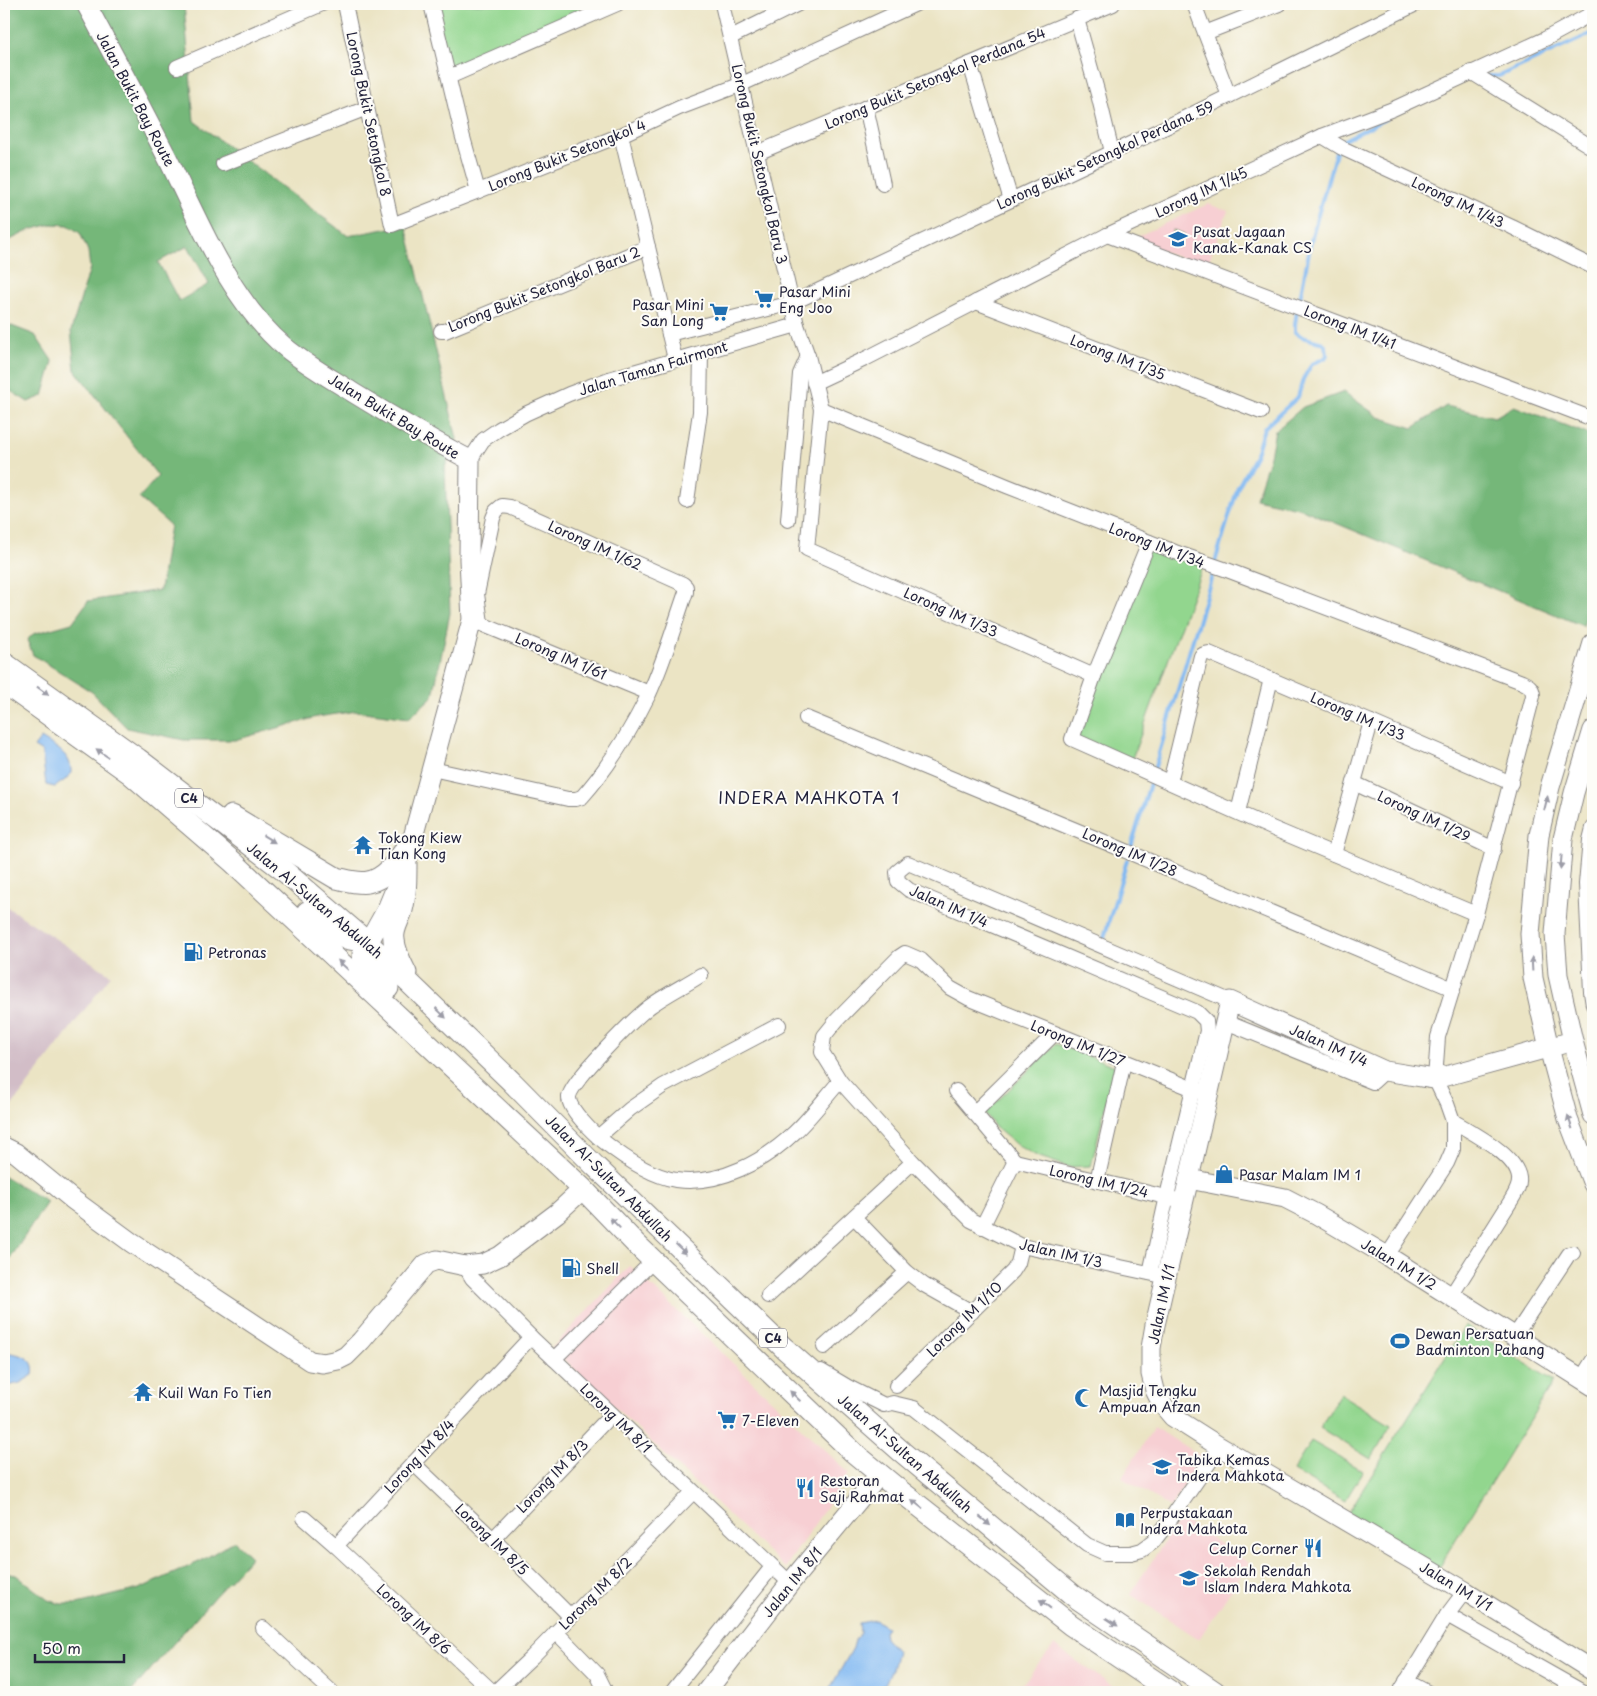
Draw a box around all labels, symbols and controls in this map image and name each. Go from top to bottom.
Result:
street label: Lorong Bukit Setongkol Perdana 54 [821,22,1049,134]
street label: Jalan Bukit Bay Route [91,28,181,171]
street label: Lorong Bukit Setongkol 8 [341,30,397,198]
street label: Lorong Bukit Setongkol Baru 3 [727,62,793,266]
street label: Lorong Bukit Setongkol Perdana 59 [993,95,1217,215]
street label: Lorong Bukit Setongkol 4 [485,114,649,196]
street label: Lorong IM 1/45 [1151,161,1251,223]
street label: Lorong IM 1/43 [1408,171,1508,233]
place label: Pusat Jagaan Kanak-Kanak CS [1193,221,1312,258]
school or university icon: Pusat Jagaan Kanak-Kanak CS [1167,228,1189,250]
street label: Lorong Bukit Setongkol Baru 2 [445,241,643,337]
place label: Pasar Mini Eng Joo [779,281,851,318]
supermarket icon: Pasar Mini Eng Joo [753,288,775,310]
place label: Pasar Mini San Long [632,294,704,331]
street label: Lorong IM 1/41 [1301,300,1399,354]
supermarket icon: Pasar Mini San Long [708,301,730,323]
street label: Lorong IM 1/35 [1067,329,1169,385]
street label: Jalan Taman Fairmont [576,335,730,401]
street label: Jalan Bukit Bay Route [324,368,464,464]
street label: Lorong IM 1/62 [545,515,645,575]
street label: Lorong IM 1/34 [1106,517,1208,573]
street label: Lorong IM 1/33 [901,582,1001,642]
street label: Lorong IM 1/61 [512,627,610,685]
one-way arrow [36,686,50,696]
street label: Lorong IM 1/33 [1307,687,1409,745]
one-way arrow [95,748,109,758]
district label: INDERA MAHKOTA 1 [718,785,900,809]
street label: Lorong IM 1/29 [1374,785,1474,847]
road number: C4 [175,788,203,808]
one-way arrow [1542,795,1550,810]
street label: Lorong IM 1/28 [1079,823,1181,881]
place label: Tokong Kiew Tian Kong [378,827,462,864]
one-way arrow [263,834,276,843]
temple icon: Tokong Kiew Tian Kong [352,834,374,856]
street label: Jalan Al-Sultan Abdullah [242,837,388,963]
one-way arrow [1557,855,1565,871]
street label: Jalan IM 1/4 [906,879,992,933]
fuel station icon: Petronas [182,941,204,963]
place label: Petronas [208,942,266,963]
one-way arrow [1527,956,1535,972]
one-way arrow [338,959,350,971]
one-way arrow [434,1007,446,1019]
street label: Lorong IM 1/27 [1028,1015,1128,1071]
street label: Jalan IM 1/4 [1286,1018,1372,1072]
street label: Jalan Al-Sultan Abdullah [541,1110,677,1246]
one-way arrow [1566,1114,1573,1129]
street label: Lorong IM 1/24 [1047,1159,1151,1203]
shop icon: Pasar Malam IM 1 [1213,1163,1235,1185]
place label: Pasar Malam IM 1 [1239,1164,1361,1185]
one-way arrow [610,1217,622,1229]
street label: Jalan IM 1/3 [1017,1233,1105,1273]
street label: Jalan IM 1/2 [1357,1233,1441,1295]
one-way arrow [675,1243,687,1255]
fuel station icon: Shell [560,1257,582,1279]
place label: Shell [586,1258,619,1279]
street label: Jalan IM 1/1 [1142,1262,1180,1346]
street label: Lorong IM 1/10 [921,1276,1007,1362]
place label: Dewan Persatuan Badminton Pahang [1415,1323,1545,1360]
road number: C4 [759,1329,787,1348]
sports icon: Dewan Persatuan Badminton Pahang [1389,1330,1411,1352]
street label: Lorong IM 8/1 [575,1378,657,1458]
place label: Masjid Tengku Ampuan Afzan [1099,1380,1201,1417]
temple icon: Kuil Wan Fo Tien [132,1381,154,1403]
place label: Kuil Wan Fo Tien [158,1382,272,1403]
mosque icon: Masjid Tengku Ampuan Afzan [1073,1387,1095,1409]
street label: Jalan Al-Sultan Abdullah [833,1389,977,1517]
one-way arrow [789,1390,801,1402]
supermarket icon: 7-Eleven [716,1409,738,1431]
place label: 7-Eleven [742,1410,799,1431]
street label: Lorong IM 8/4 [379,1414,459,1498]
street label: Lorong IM 8/3 [511,1434,593,1518]
place label: Tabika Kemas Indera Mahkota [1177,1449,1284,1486]
school or university icon: Tabika Kemas Indera Mahkota [1151,1456,1173,1478]
place label: Restoran Saji Rahmat [820,1470,904,1507]
restaurant icon: Restoran Saji Rahmat [794,1477,816,1499]
street label: Lorong IM 8/5 [450,1498,534,1580]
one-way arrow [911,1498,924,1509]
place label: Perpustakaan Indera Mahkota [1140,1502,1247,1539]
library icon: Perpustakaan Indera Mahkota [1114,1509,1136,1531]
one-way arrow [978,1516,991,1527]
restaurant icon: Celup Corner [1302,1537,1324,1559]
place label: Celup Corner [1209,1538,1298,1559]
street label: Jalan IM 8/1 [757,1542,827,1622]
street label: Lorong IM 8/2 [554,1552,636,1634]
street label: Jalan IM 1/1 [1416,1556,1496,1616]
place label: Sekolah Rendah Islam Indera Mahkota [1204,1560,1351,1597]
school or university icon: Sekolah Rendah Islam Indera Mahkota [1178,1567,1200,1589]
street label: Lorong IM 8/6 [372,1579,456,1659]
one-way arrow [1038,1599,1052,1609]
one-way arrow [1105,1617,1119,1627]
scale bar [35,1631,124,1663]
text: 50 m [42,1636,81,1659]

